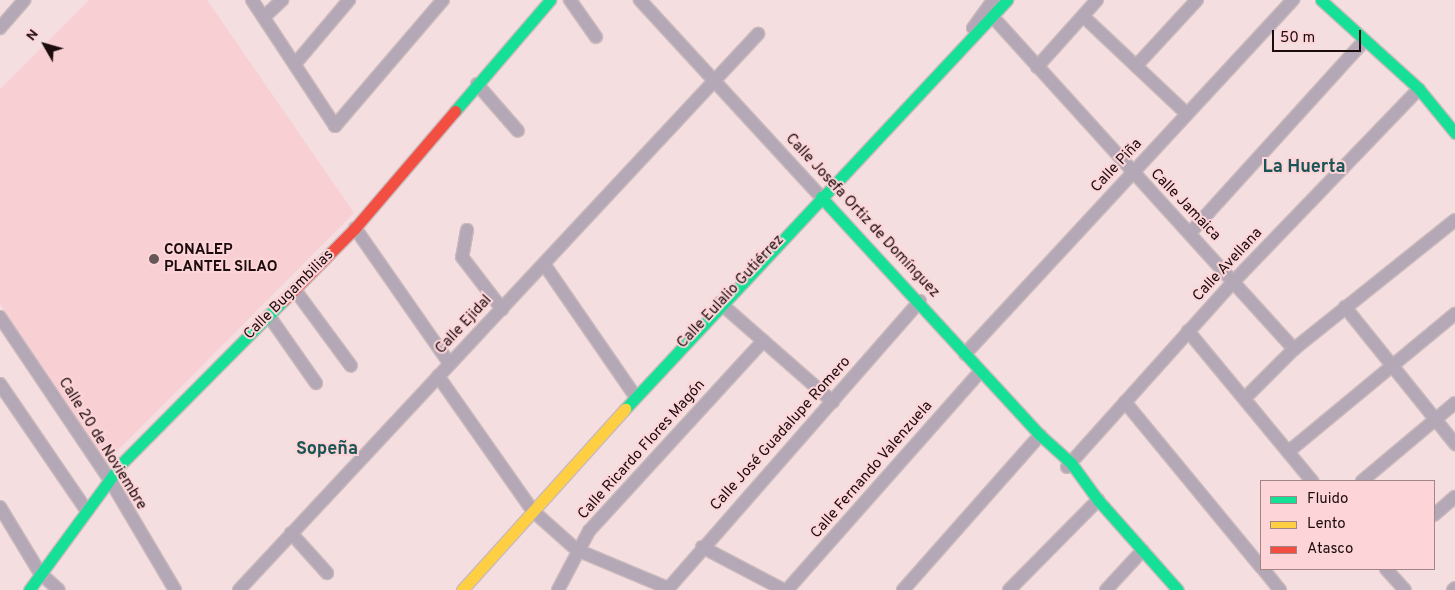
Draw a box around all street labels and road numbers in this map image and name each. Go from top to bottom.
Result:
street label: Calle Josefa Ortiz de Domínguez [781,130,943,302]
street label: Calle Piña [1088,135,1146,197]
street label: Calle Jamaica [1146,165,1224,245]
street label: Calle Avellana [1189,224,1267,306]
street label: Calle Eulalio Gutiérrez [674,231,788,353]
street label: Calle Bugambilias [240,246,338,344]
street label: Calle Ejidal [432,292,496,358]
street label: Calle José Guadalupe Romero [707,353,855,515]
street label: Calle 20 de Noviembre [54,375,150,513]
street label: Calle Ricardo Flores Magón [575,377,709,523]
street label: Calle Fernando Valenzuela [807,397,937,543]

